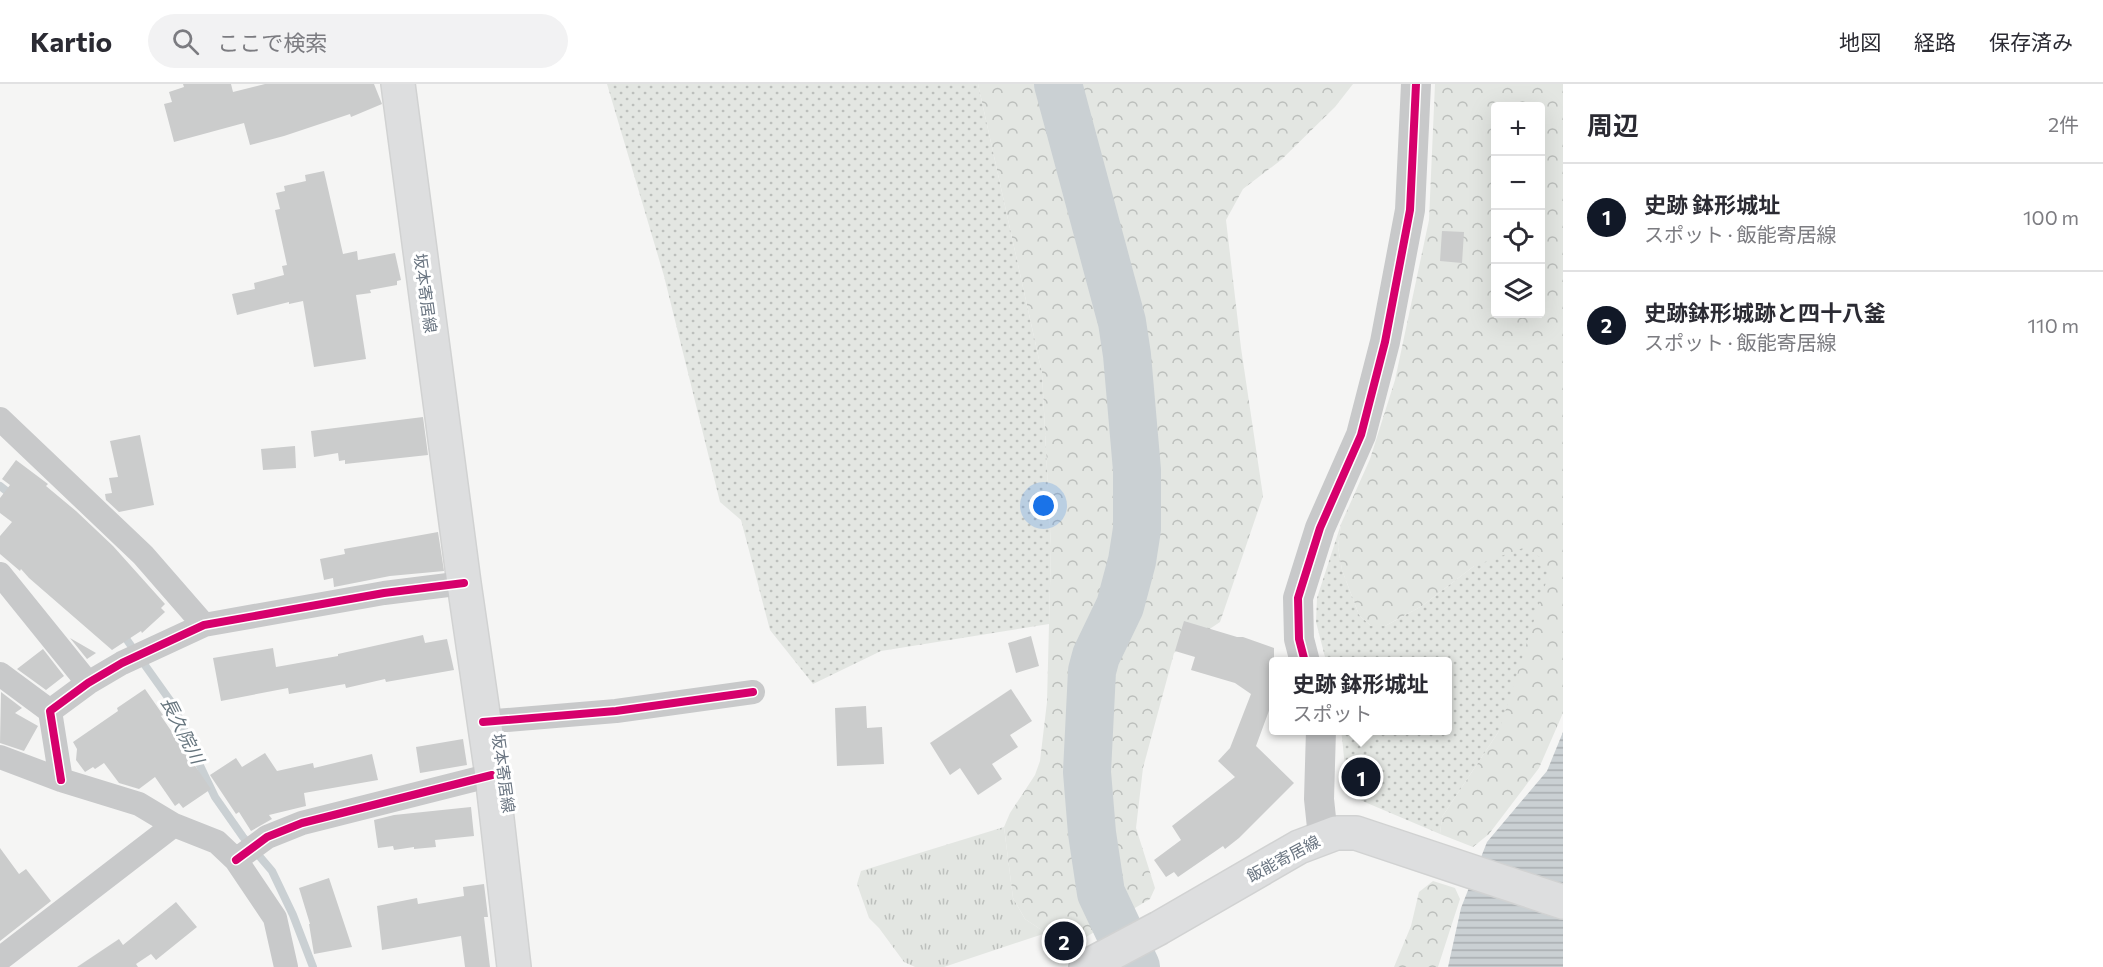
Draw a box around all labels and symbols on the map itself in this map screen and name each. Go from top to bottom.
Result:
street label: 坂本寄居線 [411,252,441,334]
your location [1029,491,1058,520]
water label: 長久院川 [157,693,210,769]
street label: 坂本寄居線 [489,732,519,814]
pin: 1 [1342,754,1380,800]
street label: 飯能寄居線 [1243,831,1323,885]
pin: 2 [1044,918,1084,964]

